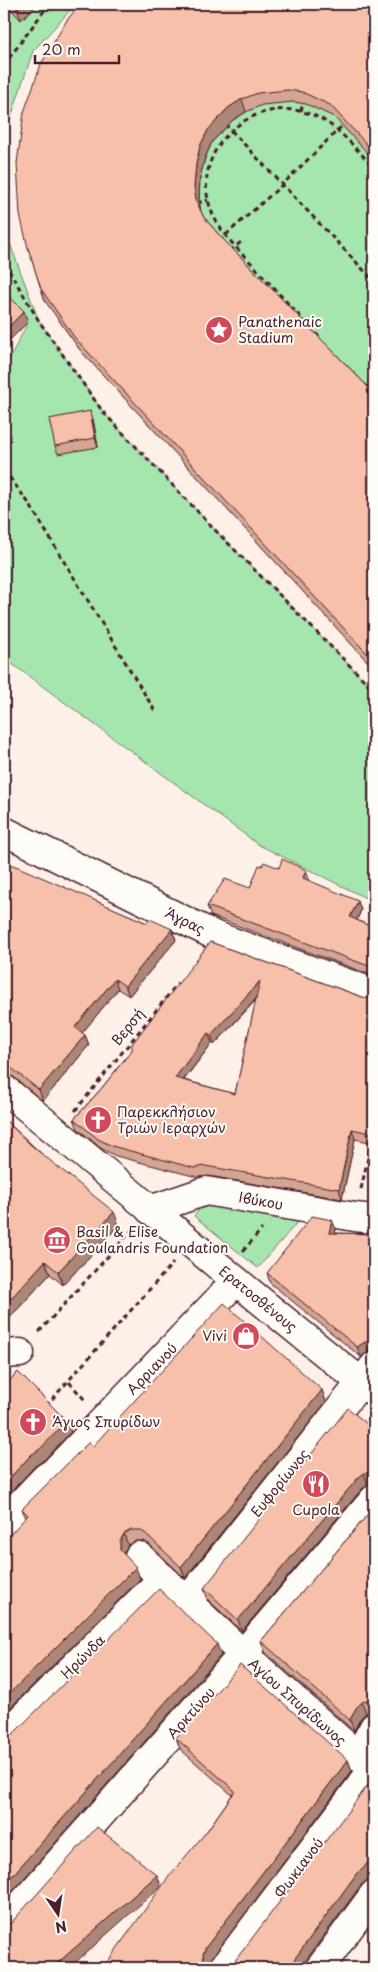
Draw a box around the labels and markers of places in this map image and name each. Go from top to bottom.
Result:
place label: Panathenaic Stadium [238,311,322,348]
place icon: Panathenaic Stadium [204,315,234,345]
place label: Παρεκκλήσιον Τριών Ιεραρχών [117,1101,226,1138]
church icon: Παρεκκλήσιον Τριών Ιεραρχών [83,1105,113,1135]
place label: Basil & Elise Goulandris Foundation [76,1221,228,1258]
museum icon: Basil & Elise Goulandris Foundation [42,1225,72,1255]
shop icon: Vivi [231,1321,261,1351]
place label: Vivi [202,1325,227,1346]
church icon: Άγιος Σπυρίδων [18,1407,48,1437]
place label: Άγιος Σπυρίδων [52,1411,160,1432]
restaurant icon: Cupola [301,1469,331,1499]
place label: Cupola [292,1499,340,1520]

